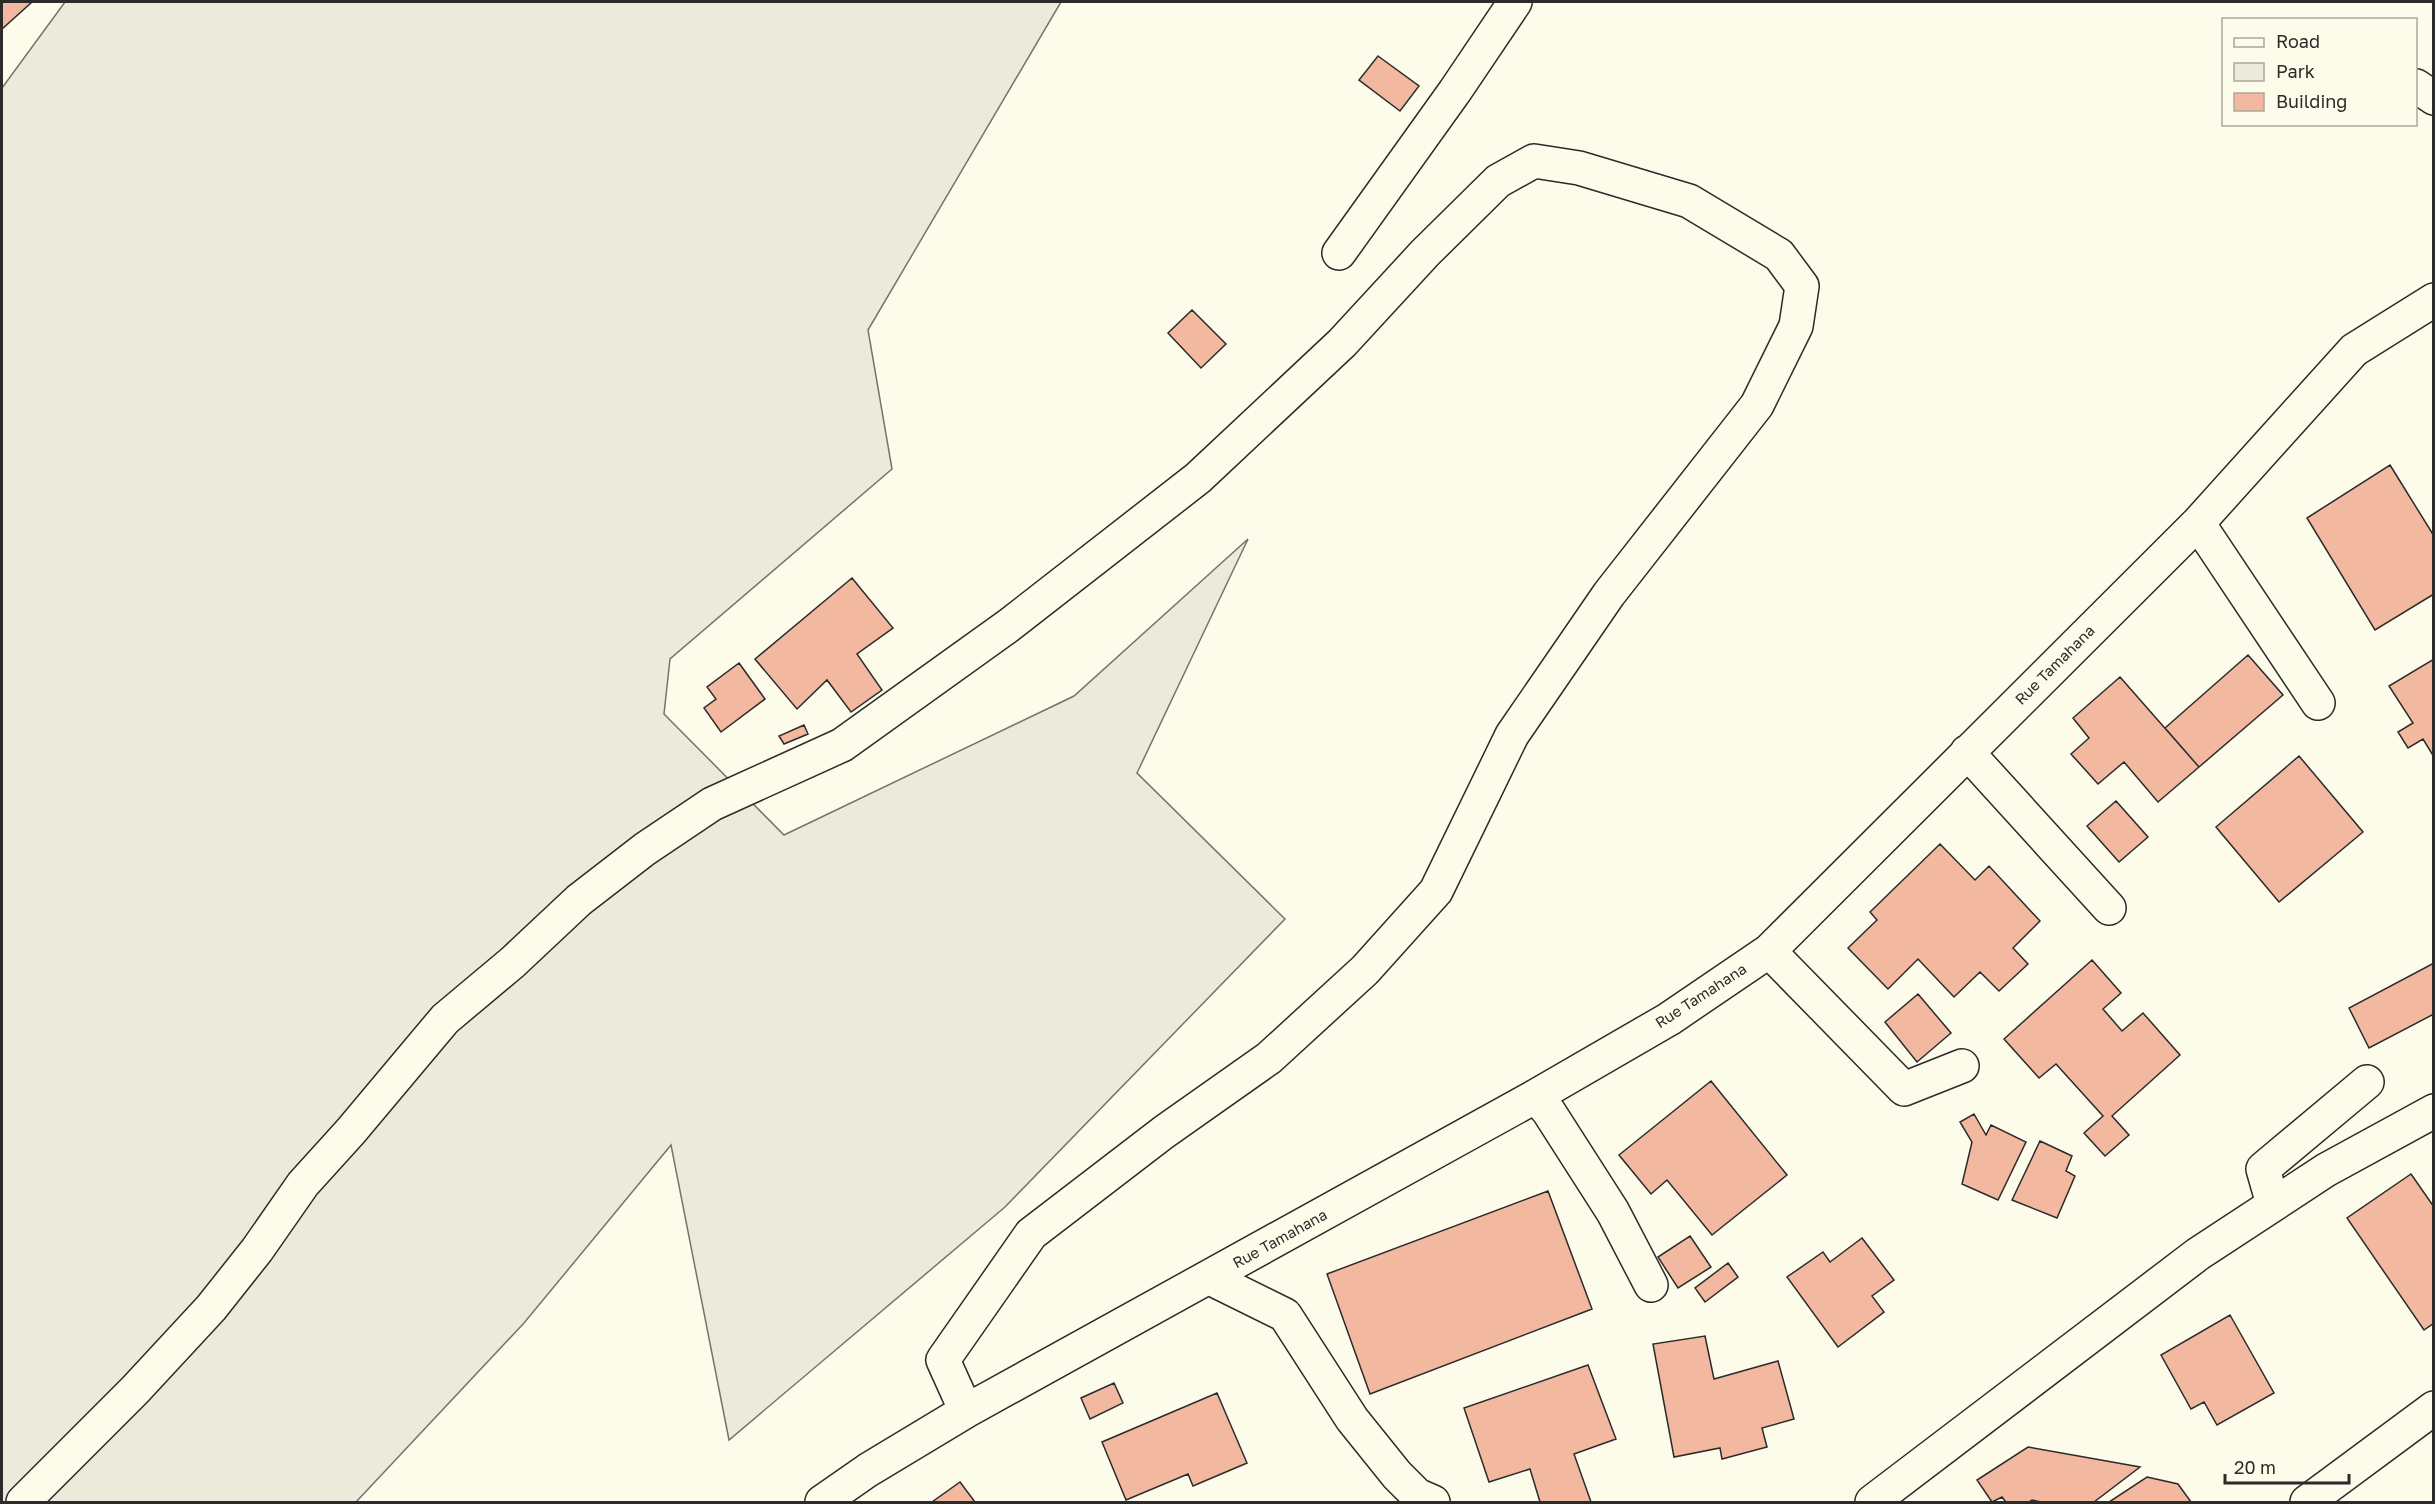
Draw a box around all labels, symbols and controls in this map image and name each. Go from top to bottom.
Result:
legend [2222,18,2417,126]
text: Road [2276,30,2320,52]
text: Park [2276,60,2315,82]
text: Building [2276,90,2347,112]
street label: Rue Tamahana [2011,621,2098,708]
street label: Rue Tamahana [1652,959,1749,1031]
street label: Rue Tamahana [1229,1205,1330,1271]
scale bar [2225,1447,2350,1485]
text: 20 m [2234,1456,2276,1478]

